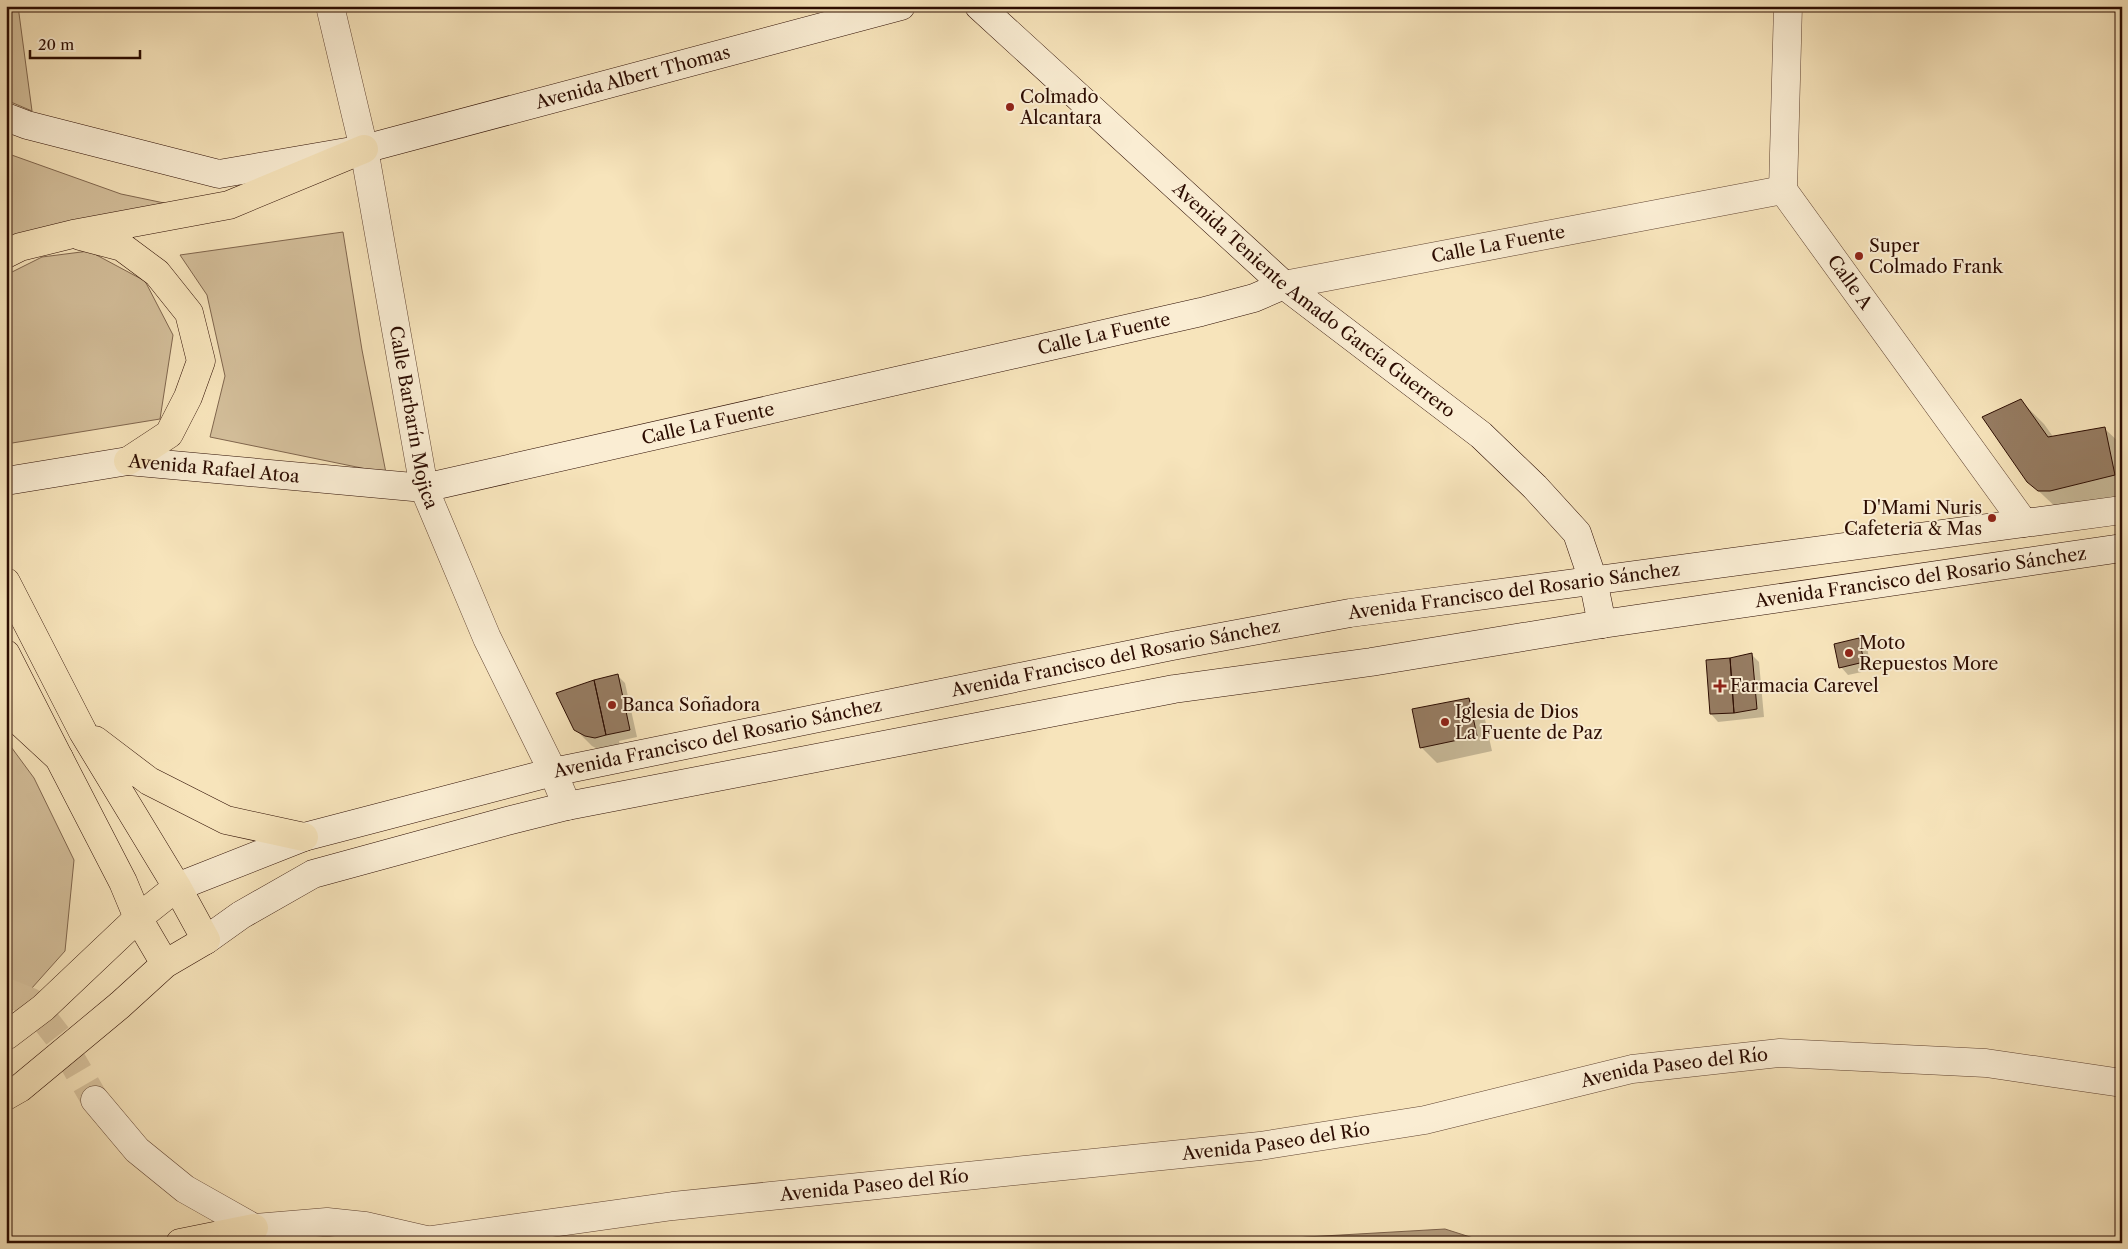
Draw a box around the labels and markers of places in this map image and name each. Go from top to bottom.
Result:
place label: Colmado Alcantara [1019,86,1102,129]
marker: Colmado Alcantara [1004,101,1016,113]
place label: Super Colmado Frank [1869,235,2004,278]
marker: Super Colmado Frank [1853,250,1865,262]
place label: D'Mami Nuris Cafeteria & Mas [1844,497,1982,540]
marker: D'Mami Nuris Cafeteria & Mas [1986,512,1998,524]
place label: Moto Repuestos More [1859,632,1998,675]
marker: Moto Repuestos More [1843,647,1855,659]
place label: Farmacia Carevel [1730,675,1879,697]
marker: Farmacia Carevel [1714,680,1726,692]
place label: Banca Soñadora [622,694,761,716]
marker: Banca Soñadora [606,699,618,711]
place label: Iglesia de Dios La Fuente de Paz [1455,701,1602,744]
marker: Iglesia de Dios La Fuente de Paz [1439,716,1451,728]

